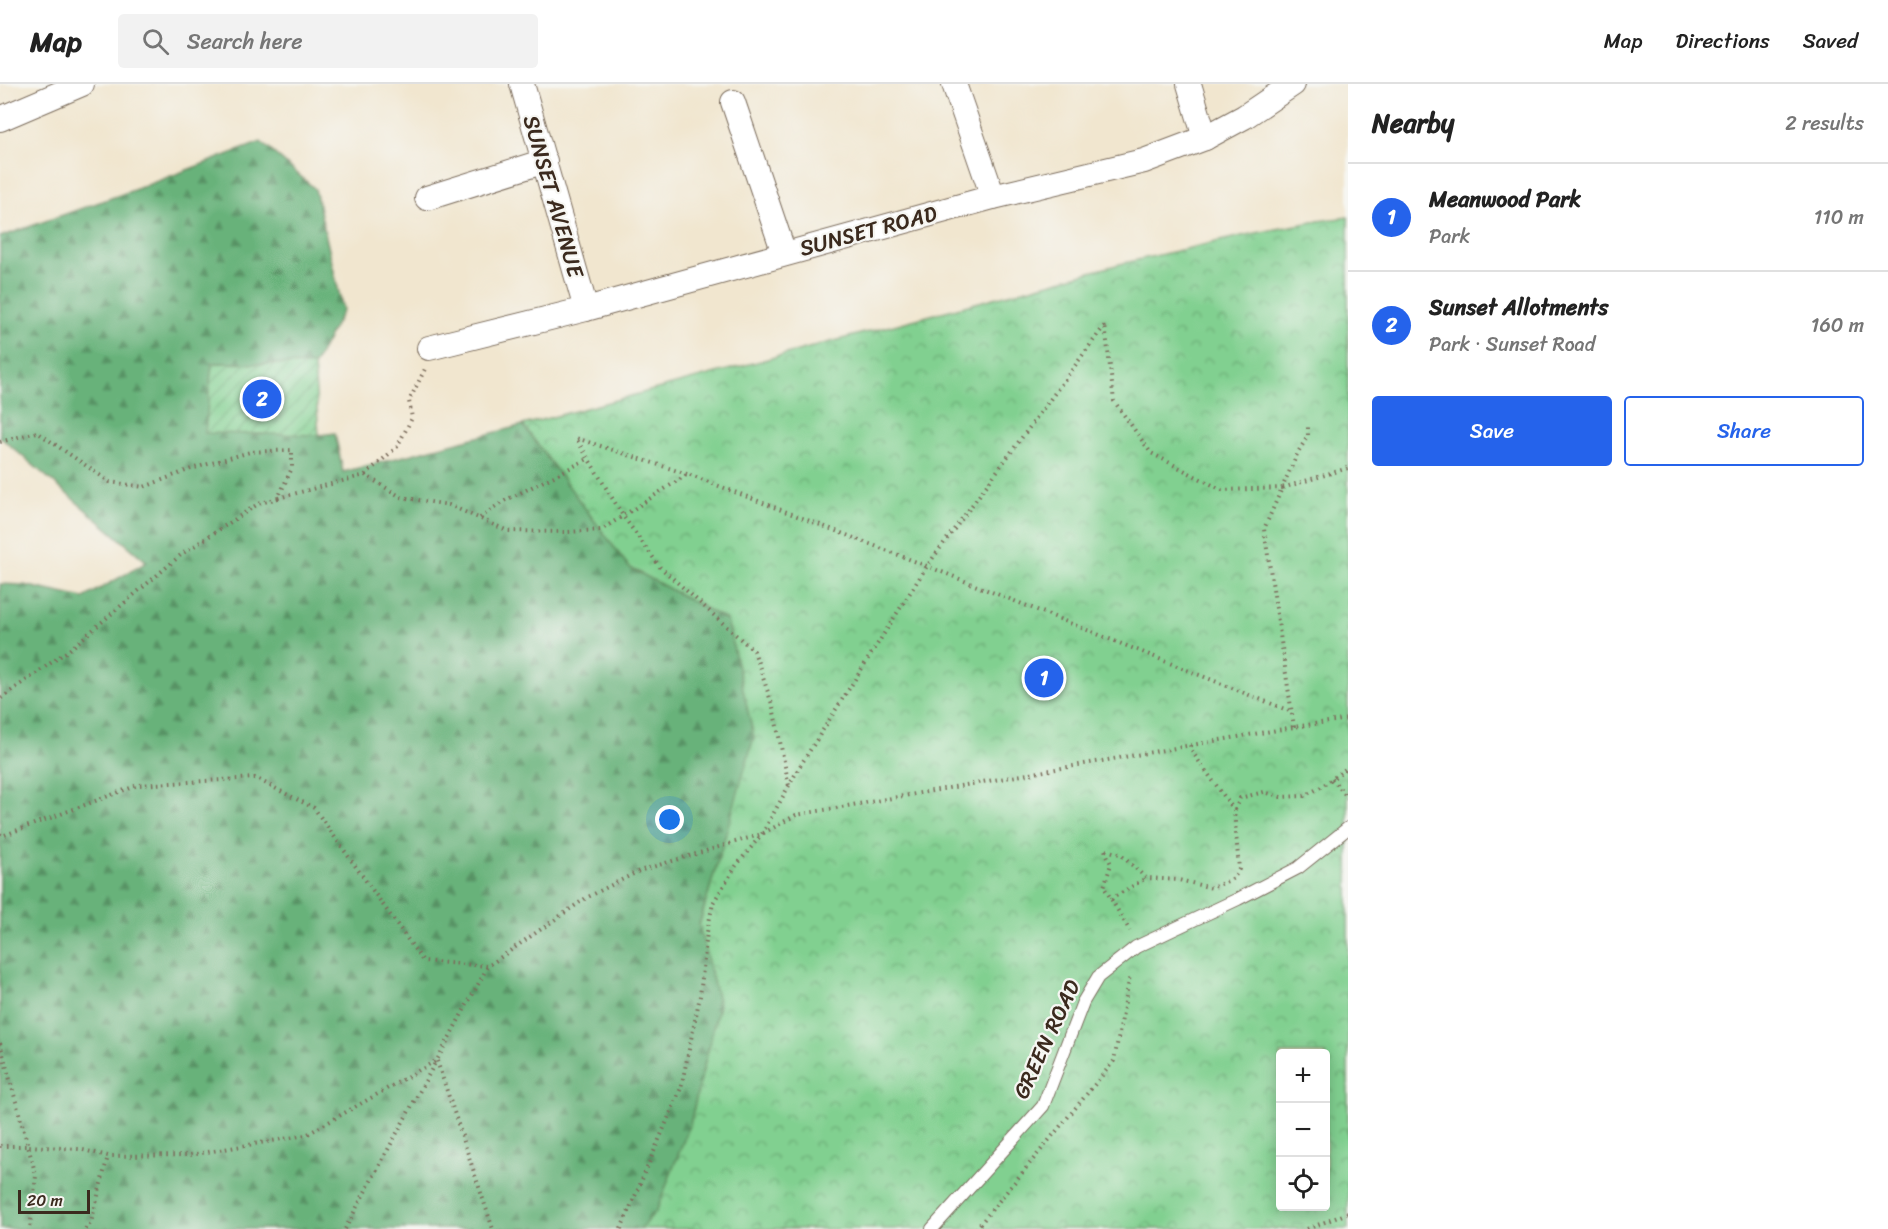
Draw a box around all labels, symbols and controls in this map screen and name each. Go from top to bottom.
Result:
search box [118,14,538,68]
text: Map [30,17,82,66]
text: Search here [187,22,303,61]
text: Map [1604,22,1642,60]
text: Directions [1675,22,1770,60]
text: Saved [1803,22,1858,60]
icon: search [139,25,172,58]
text: Nearby [1372,100,1454,146]
text: 2 results [1785,106,1864,141]
street label: SUNSET AVENUE [512,110,596,284]
text: Meanwood Park [1429,180,1581,219]
street label: SUNSET ROAD [795,193,941,268]
text: 1 [1387,200,1396,235]
text: 110 m [1814,200,1864,235]
text: Park [1429,219,1470,254]
text: Sunset Allotments [1429,288,1608,327]
text: 2 [1386,308,1397,343]
text: 160 m [1811,308,1864,343]
text: Park · Sunset Road [1429,327,1595,362]
pin: 2 [242,376,282,422]
button: Save [1372,396,1612,466]
button: Share [1624,396,1864,466]
pin: 1 [1024,656,1064,700]
your location [655,805,684,834]
street label: GREEN ROAD [1002,973,1091,1105]
map controls [1276,1049,1330,1211]
button: + [1276,1049,1330,1103]
button: − [1276,1103,1330,1157]
button: locate [1276,1157,1330,1211]
text: 20 m [27,1186,63,1215]
scale bar [18,1187,90,1214]

